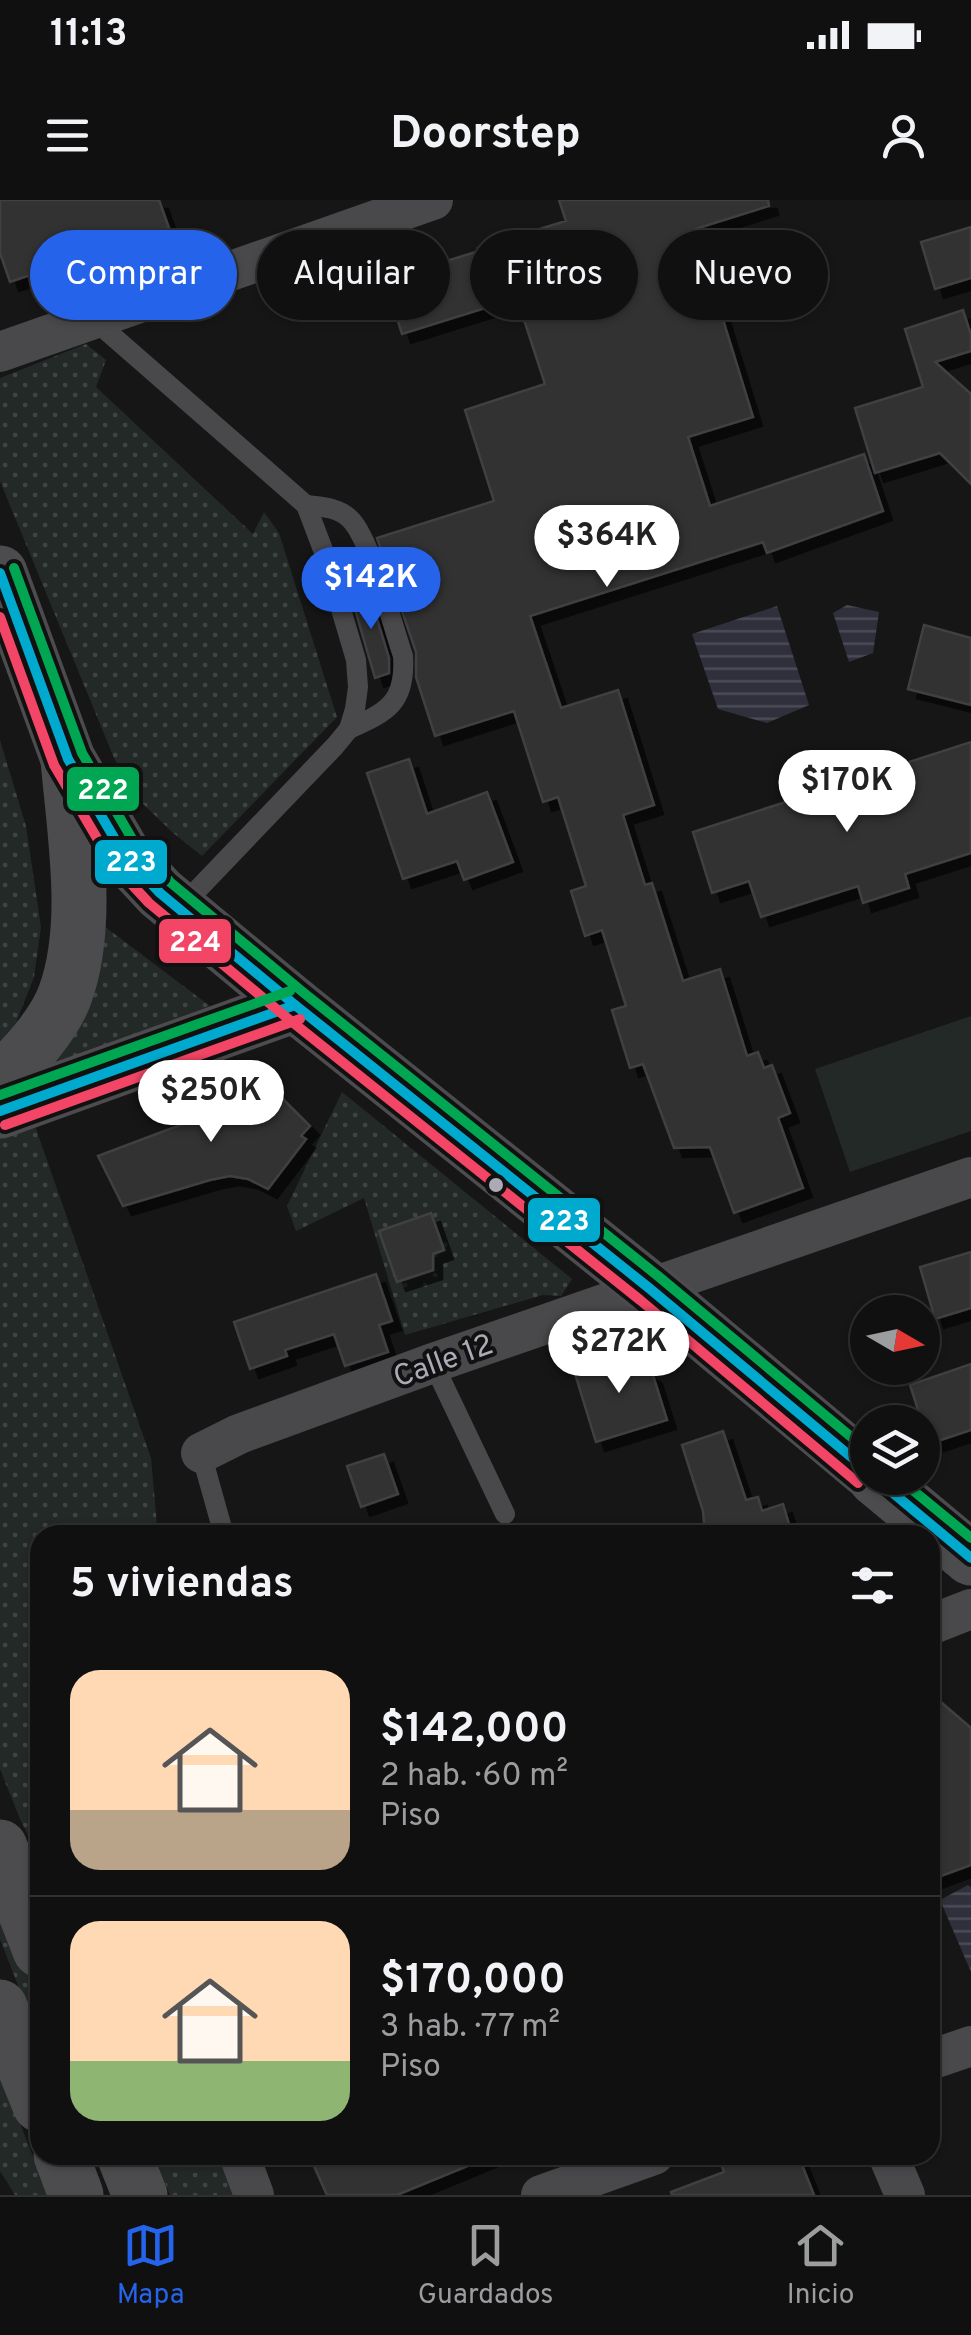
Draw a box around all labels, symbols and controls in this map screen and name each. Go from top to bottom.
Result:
text: 11:13 [50,11,128,60]
text: Doorstep [390,107,581,164]
icon: menu [40,108,95,163]
icon: person [876,108,931,163]
chip: Comprar [30,230,237,320]
chip: Alquilar [257,230,450,320]
chip: Filtros [470,230,638,320]
chip: Nuevo [658,230,828,320]
pin: $364K [537,505,677,590]
text: $364K [556,517,658,557]
pin: $142K [301,547,441,632]
text: $142K [324,559,418,599]
pin: $170K [777,750,917,835]
text: $170K [801,762,893,802]
line badge: 222 [65,765,141,813]
text: 222 [77,774,129,810]
line badge: 223 [93,838,169,886]
text: 223 [105,846,157,882]
line badge: 224 [157,917,233,965]
text: 224 [169,926,221,962]
pin: $250K [141,1060,281,1145]
text: $250K [160,1072,262,1112]
unlabelled marker [486,1175,506,1195]
line badge: 223 [526,1196,602,1244]
text: 223 [538,1205,590,1241]
north arrow [850,1295,940,1385]
map controls [850,1295,940,1495]
pin: $272K [549,1311,689,1396]
text: $272K [570,1323,668,1363]
street label: Calle 12 [389,1327,499,1397]
button: layers [850,1405,940,1495]
icon: filters [845,1558,900,1613]
text: 5 viviendas [70,1559,294,1612]
text: $142,000 [380,1704,568,1757]
icon: home [150,1710,270,1830]
text: 2 hab. · 60 m² [380,1757,568,1797]
text: Piso [380,1797,441,1837]
text: $170,000 [380,1955,566,2008]
icon: home [150,1961,270,2081]
text: 3 hab. · 77 m² [380,2008,560,2048]
text: Piso [380,2048,441,2088]
tab: Mapa [117,2218,184,2314]
tab: Guardados [418,2218,553,2314]
tab: Inicio [787,2218,854,2314]

